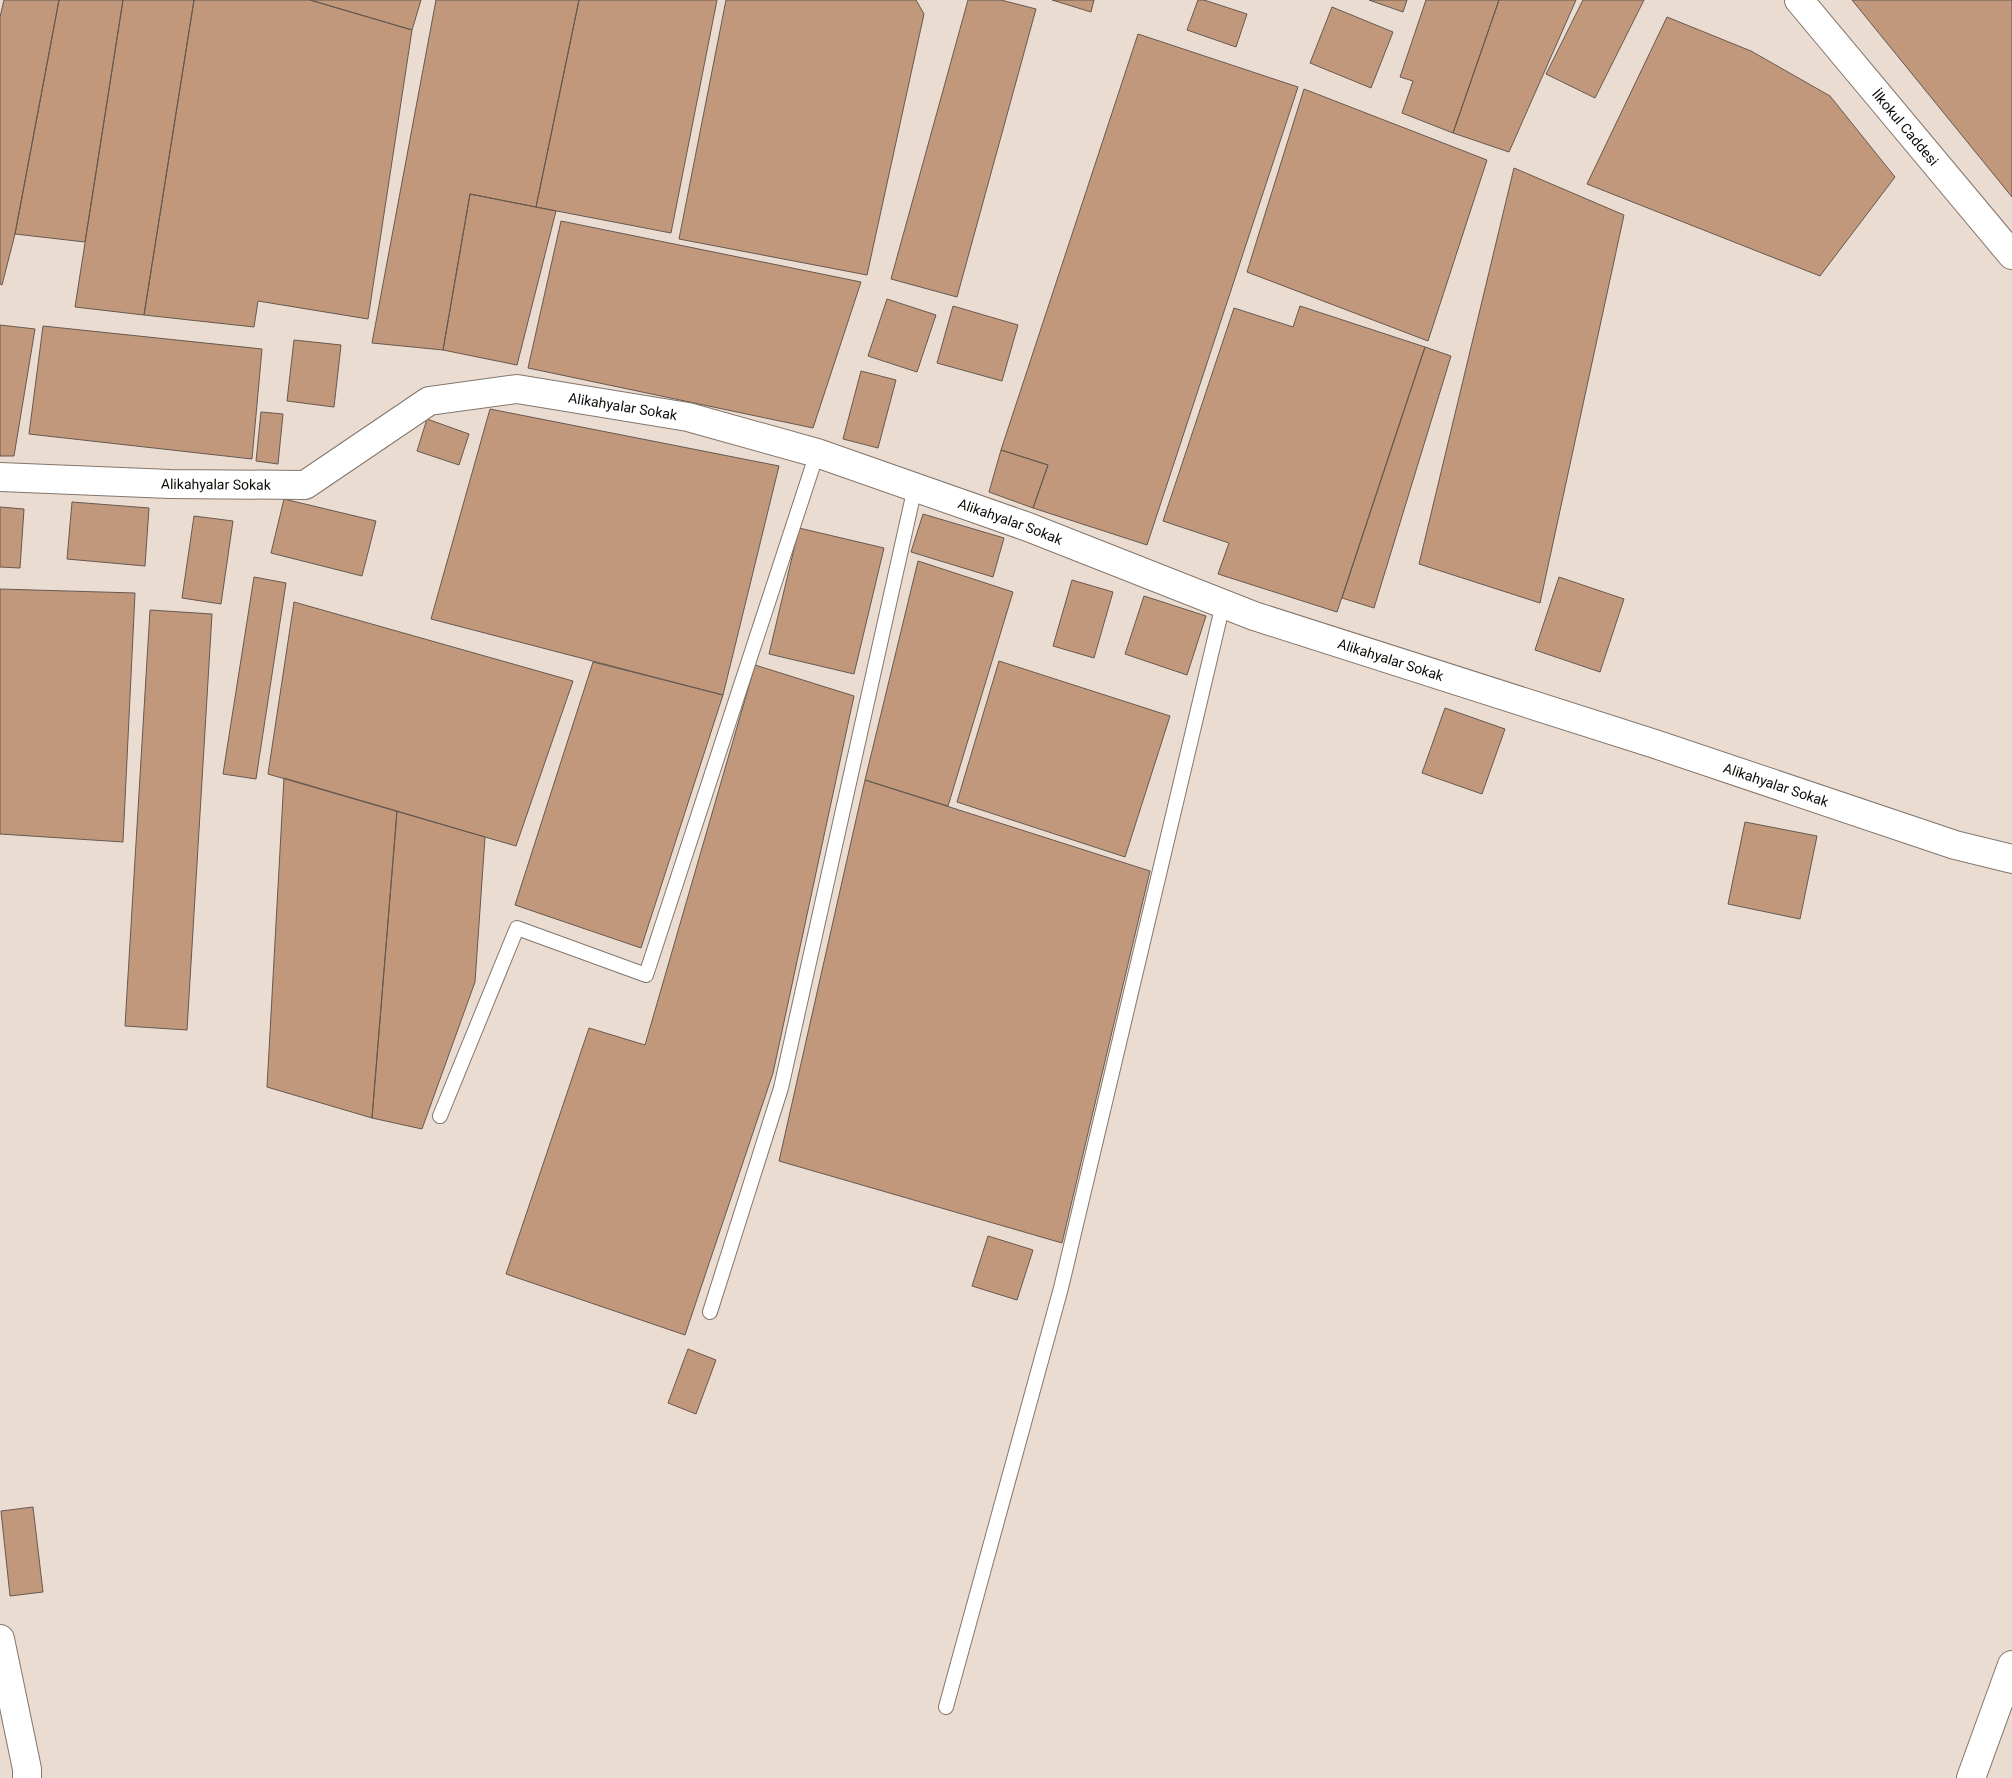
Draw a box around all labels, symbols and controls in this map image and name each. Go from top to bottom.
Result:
street label: İlkokul Caddesi [1869,86,1942,169]
street label: Alikahyalar Sokak [567,390,679,423]
street label: Alikahyalar Sokak [161,476,272,493]
street label: Alikahyalar Sokak [956,495,1066,548]
street label: Alikahyalar Sokak [1336,635,1446,684]
street label: Alikahyalar Sokak [1721,760,1831,810]

